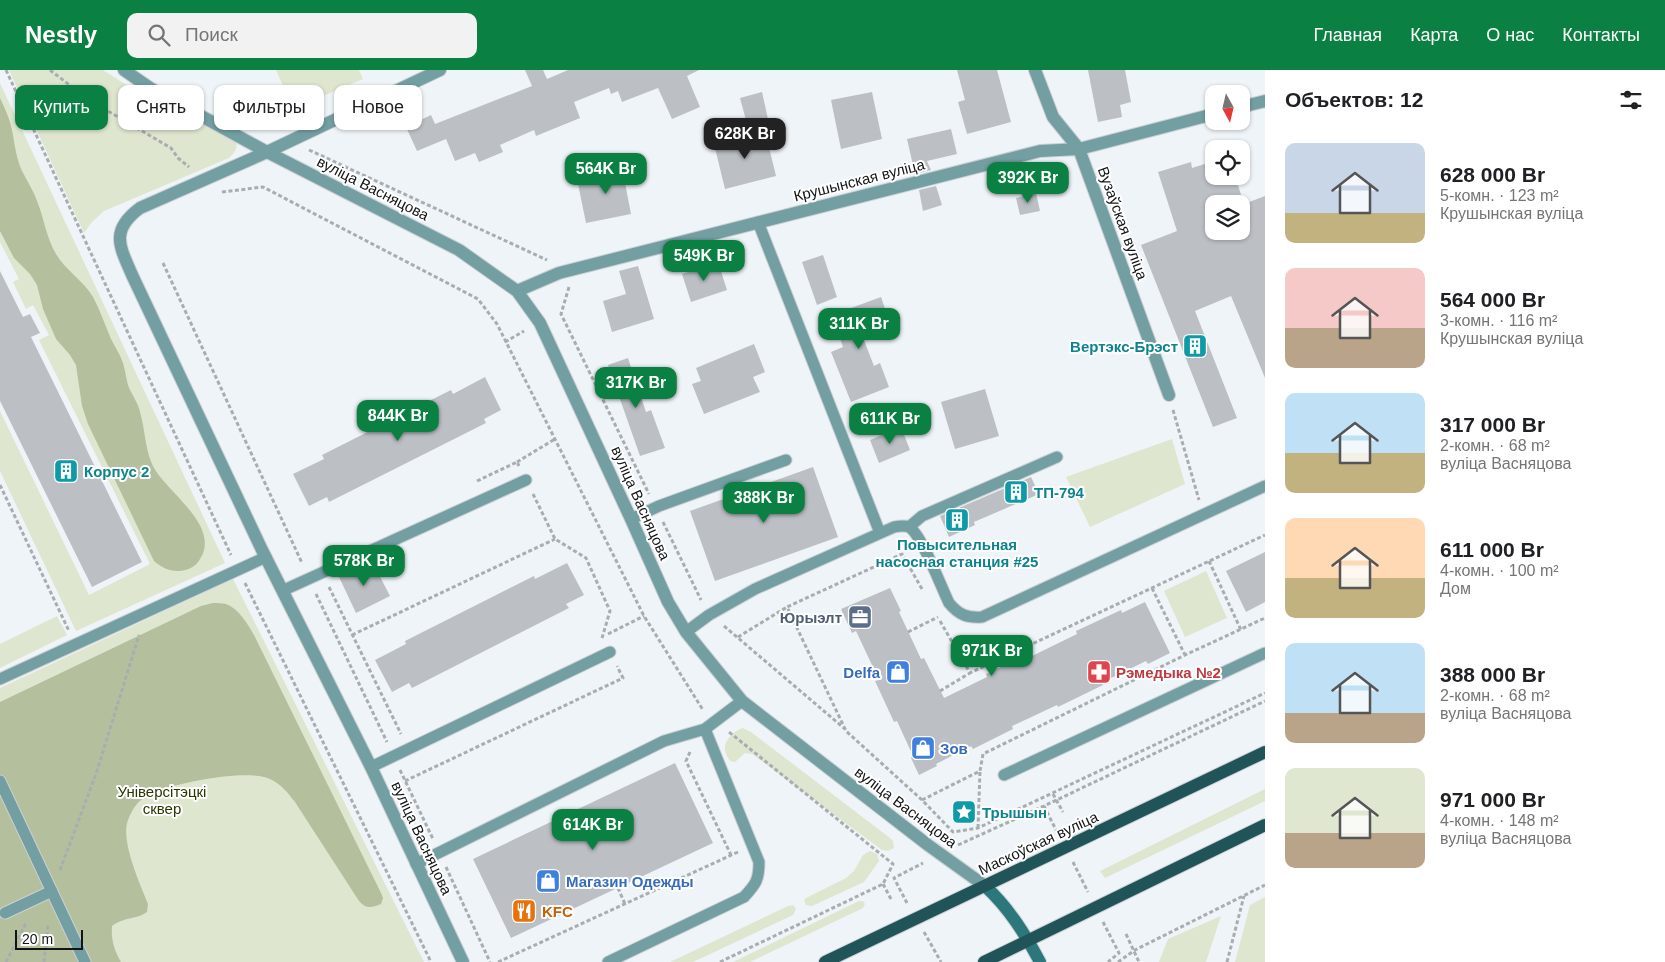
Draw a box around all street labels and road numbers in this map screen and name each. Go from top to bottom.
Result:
street label: вуліца Васняцова [314,152,432,224]
street label: Крушынская вуліца [792,155,927,205]
street label: Вузаўская вуліца [1095,164,1152,282]
street label: вуліца Васняцова [608,443,674,563]
street label: вуліца Васняцова [852,763,961,851]
street label: вуліца Васняцова [388,779,456,898]
street label: Маскоўская вуліца [976,808,1101,878]

